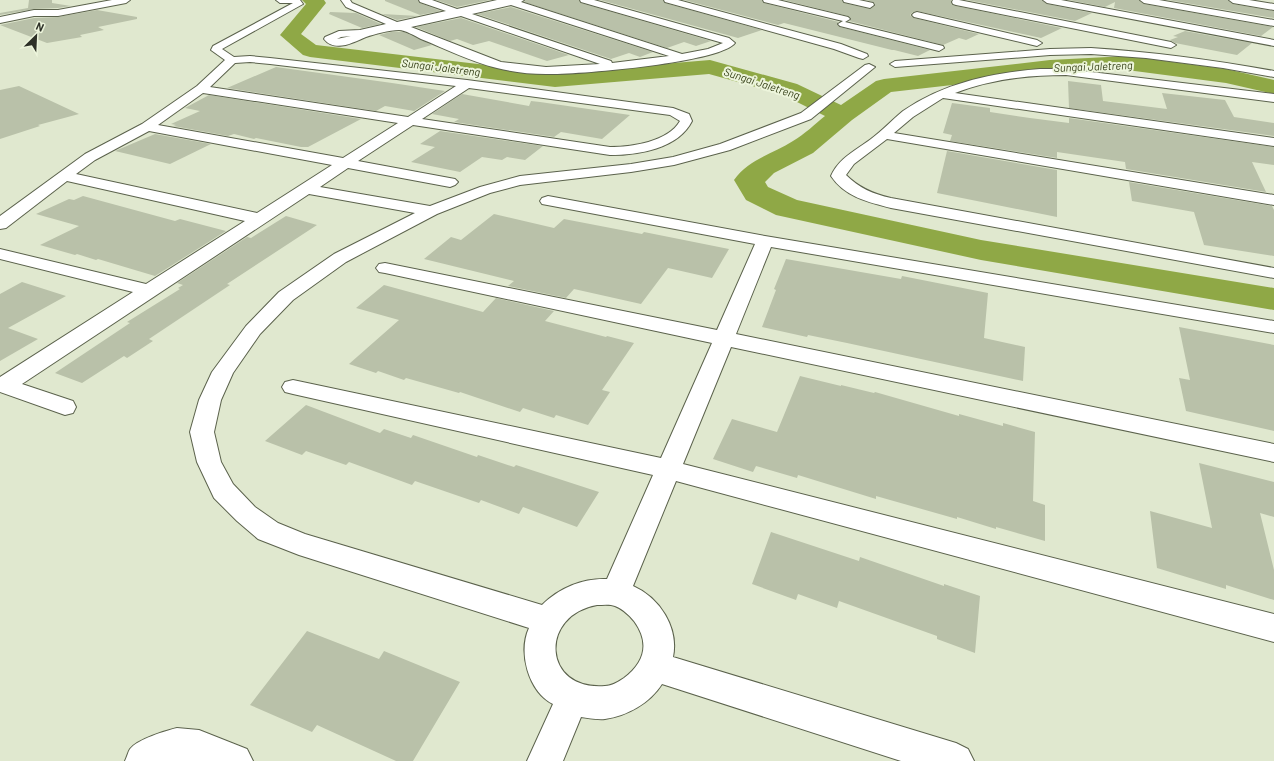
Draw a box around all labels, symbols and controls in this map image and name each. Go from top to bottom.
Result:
north arrow [16,16,56,56]
text: N [34,19,46,34]
water label: Sungai Jaletreng [401,56,481,78]
water label: Sungai Jaletreng [1053,58,1133,74]
water label: Sungai Jaletreng [722,65,802,101]

